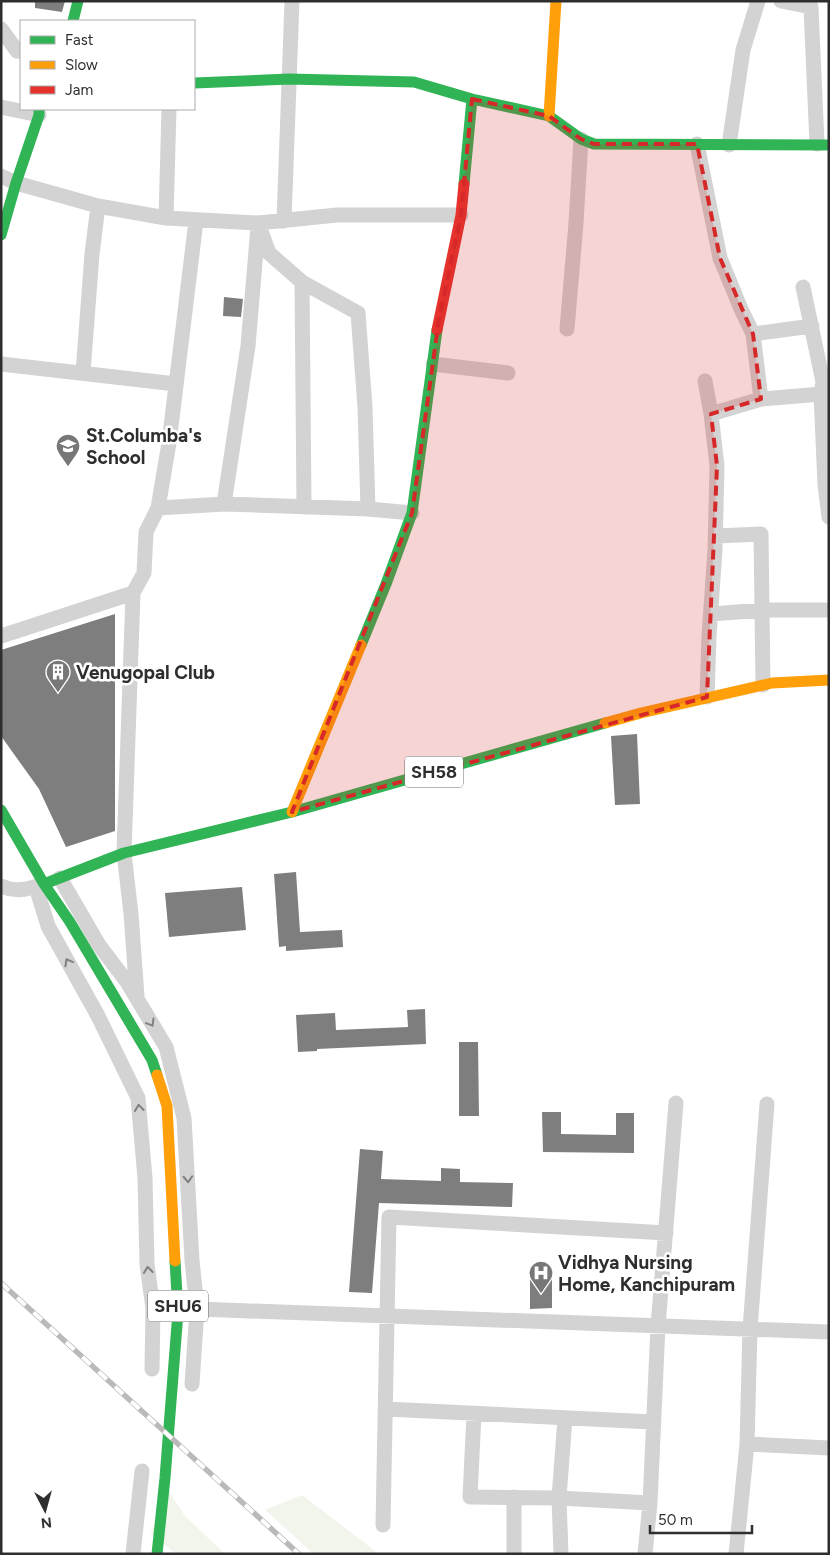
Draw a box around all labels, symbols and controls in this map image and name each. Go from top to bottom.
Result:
legend [20,20,195,110]
text: Fast [65,31,94,49]
text: Slow [65,56,98,74]
text: Jam [65,81,93,99]
place label: St.Columba's School [86,424,202,469]
school or university icon: St.Columba's School [55,433,81,467]
building icon: Venugopal Club [45,659,71,693]
place label: Venugopal Club [76,661,215,684]
road number: SH58 [405,756,463,788]
one-way arrow [65,959,75,968]
one-way arrow [145,1017,155,1026]
one-way arrow [134,1104,145,1112]
one-way arrow [182,1175,193,1183]
place label: Vidhya Nursing Home, Kanchipuram [558,1251,735,1296]
hospital icon: Vidhya Nursing Home, Kanchipuram [528,1260,554,1294]
one-way arrow [143,1266,154,1274]
road number: SHU6 [148,1290,208,1322]
north arrow [20,1485,70,1535]
scale bar [650,1502,752,1534]
text: 50 m [658,1511,693,1529]
text: N [40,1513,53,1531]

